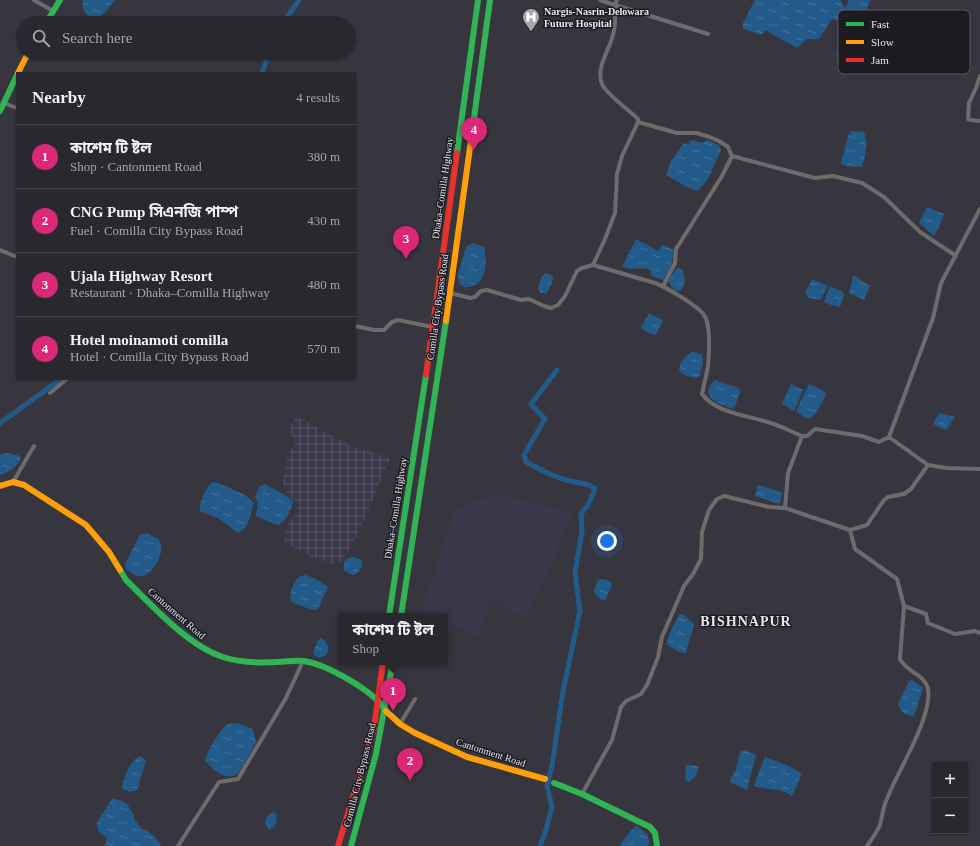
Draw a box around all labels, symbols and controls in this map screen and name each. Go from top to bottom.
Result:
place label: Nargis-Nasrin-Delowara Future Hospital [544,6,649,29]
hospital icon: Nargis-Nasrin-Delowara Future Hospital [521,7,541,32]
legend [838,10,970,74]
search box [16,16,356,60]
text: Fast [871,18,889,30]
icon: search [30,27,52,49]
text: Search here [62,30,132,46]
text: Slow [871,36,894,48]
text: Jam [871,54,889,66]
text: Nearby [32,88,86,107]
text: 4 results [296,90,340,105]
pin: 4 [461,117,487,150]
street label: Dhaka–Comilla Highway [430,137,455,240]
text: কাশেম টি ষ্টল [70,140,152,156]
text: 1 [42,149,48,164]
text: 380 m [307,149,340,164]
text: Shop · Cantonment Road [70,159,202,174]
text: CNG Pump সিএনজি পাম্প [70,204,238,220]
text: 2 [42,213,48,228]
text: 430 m [307,213,340,228]
text: Fuel · Comilla City Bypass Road [70,223,243,238]
pin: 3 [393,226,419,259]
street label: Comilla City Bypass Road [425,253,450,361]
text: Ujala Highway Resort [70,268,213,284]
text: 3 [42,277,48,292]
text: 480 m [307,277,340,292]
text: Restaurant · Dhaka–Comilla Highway [70,285,270,300]
text: Hotel moinamoti comilla [70,332,228,348]
text: 4 [42,341,48,356]
text: 570 m [307,341,340,356]
text: Hotel · Comilla City Bypass Road [70,349,249,364]
street label: Dhaka–Comilla Highway [382,457,409,560]
your location [597,531,617,551]
street label: Cantonment Road [146,585,208,641]
popup [338,613,448,665]
district label: BISHNAPUR [700,614,792,629]
text: কাশেম টি ষ্টল [352,622,434,638]
text: Shop [352,641,379,656]
pin: 1 [380,678,406,711]
street label: Comilla City Bypass Road [341,722,378,828]
street label: Cantonment Road [455,736,527,769]
pin: 2 [397,748,423,781]
map controls [932,762,968,834]
button: + [932,762,968,798]
button: − [932,798,968,834]

